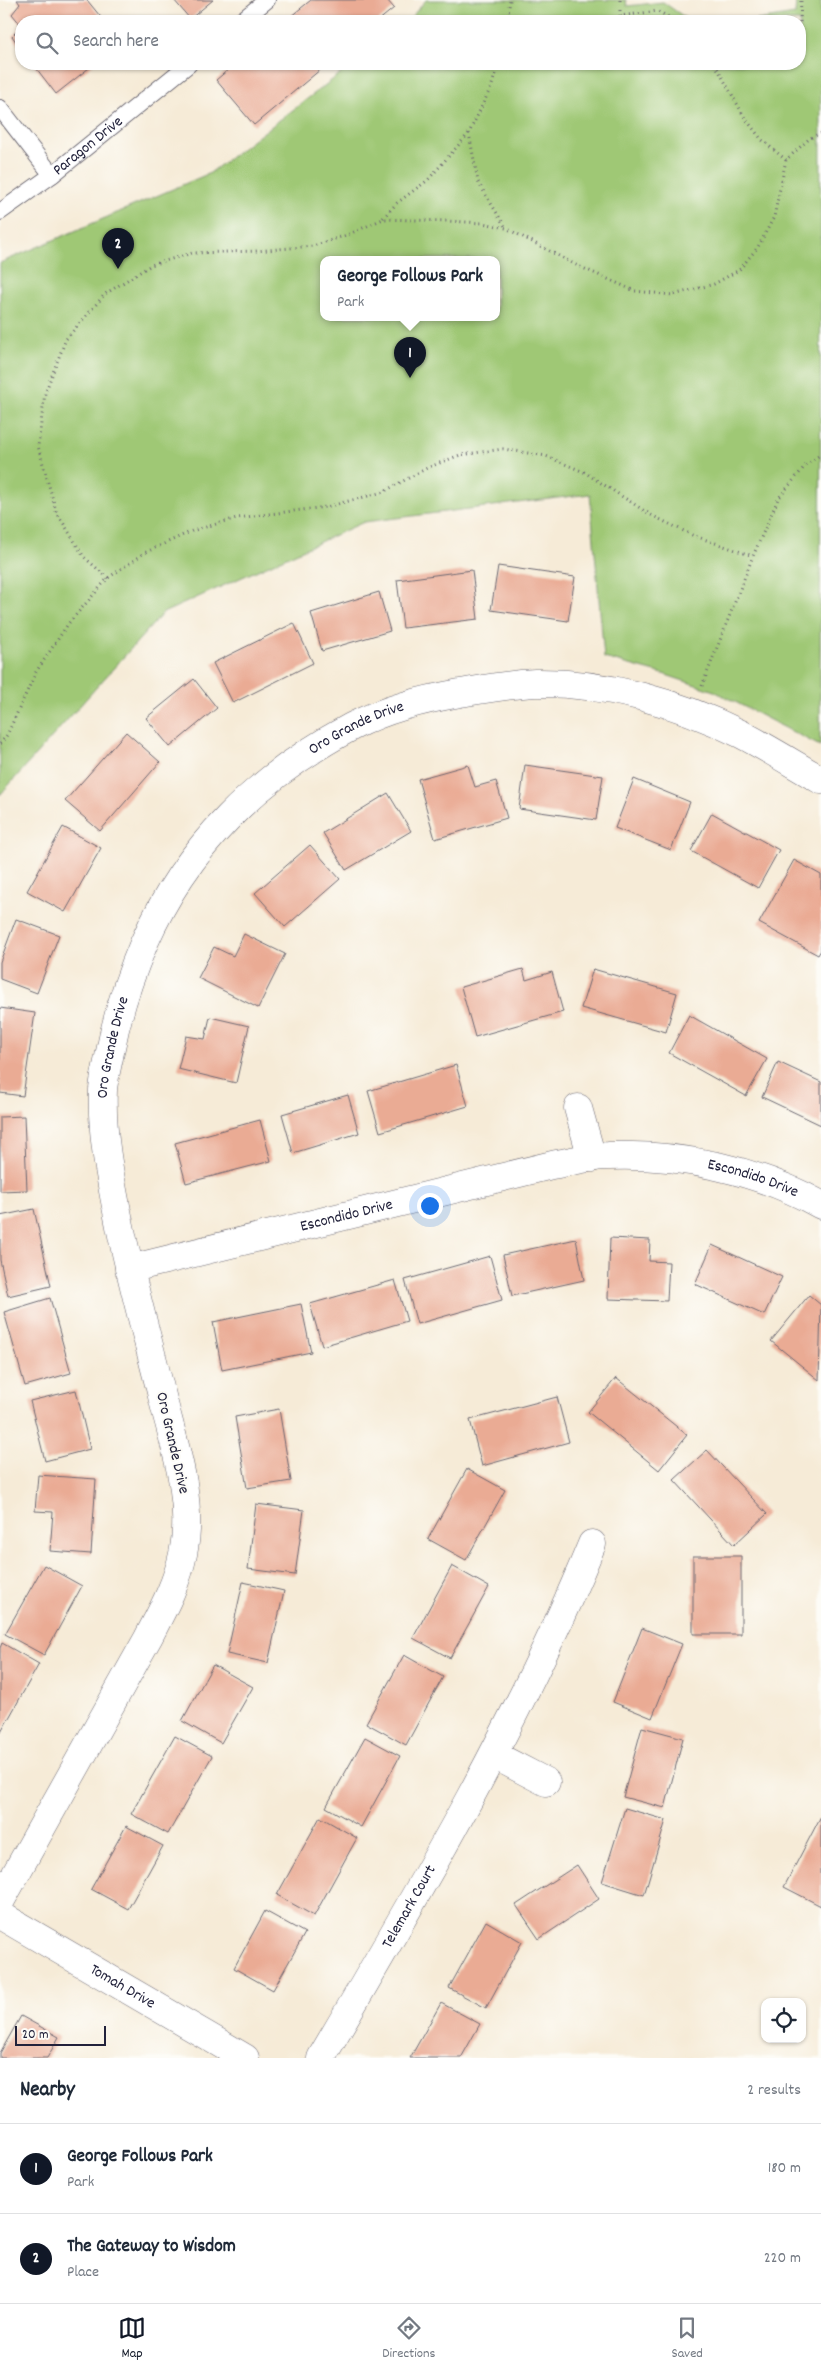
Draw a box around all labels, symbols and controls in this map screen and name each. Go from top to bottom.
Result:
search box [15,15,806,70]
icon: search [33,29,61,57]
text: Search here [73,29,159,56]
street label: Paragon Drive [48,110,128,181]
pin: 2 [102,228,134,269]
popup [320,256,500,321]
text: George Follows Park [337,264,483,291]
text: Park [337,291,364,314]
pin: 1 [394,337,426,378]
street label: Oro Grande Drive [304,695,407,761]
street label: Oro Grande Drive [91,993,135,1099]
street label: Escondido Drive [705,1153,802,1204]
street label: Escondido Drive [298,1193,395,1238]
your location [417,1193,443,1219]
street label: Oro Grande Drive [149,1390,195,1496]
street label: Telemark Court [376,1861,442,1953]
street label: Tomah Drive [86,1958,160,2015]
map controls [761,1998,806,2043]
button: locate [761,1998,806,2043]
scale bar [15,2023,106,2046]
text: 20 m [22,2025,49,2045]
text: Nearby [20,2076,75,2106]
text: 2 results [747,2079,801,2102]
text: George Follows Park [67,2144,213,2171]
text: 1 [34,2157,38,2180]
text: 180 m [768,2157,801,2180]
text: Park [67,2171,94,2194]
text: The Gateway to Wisdom [67,2234,236,2261]
text: 2 [33,2247,40,2270]
text: 220 m [764,2247,801,2270]
text: Place [67,2261,99,2284]
tab: Map [118,2314,146,2364]
tab: Directions [382,2314,435,2364]
tab: Saved [672,2314,703,2364]

